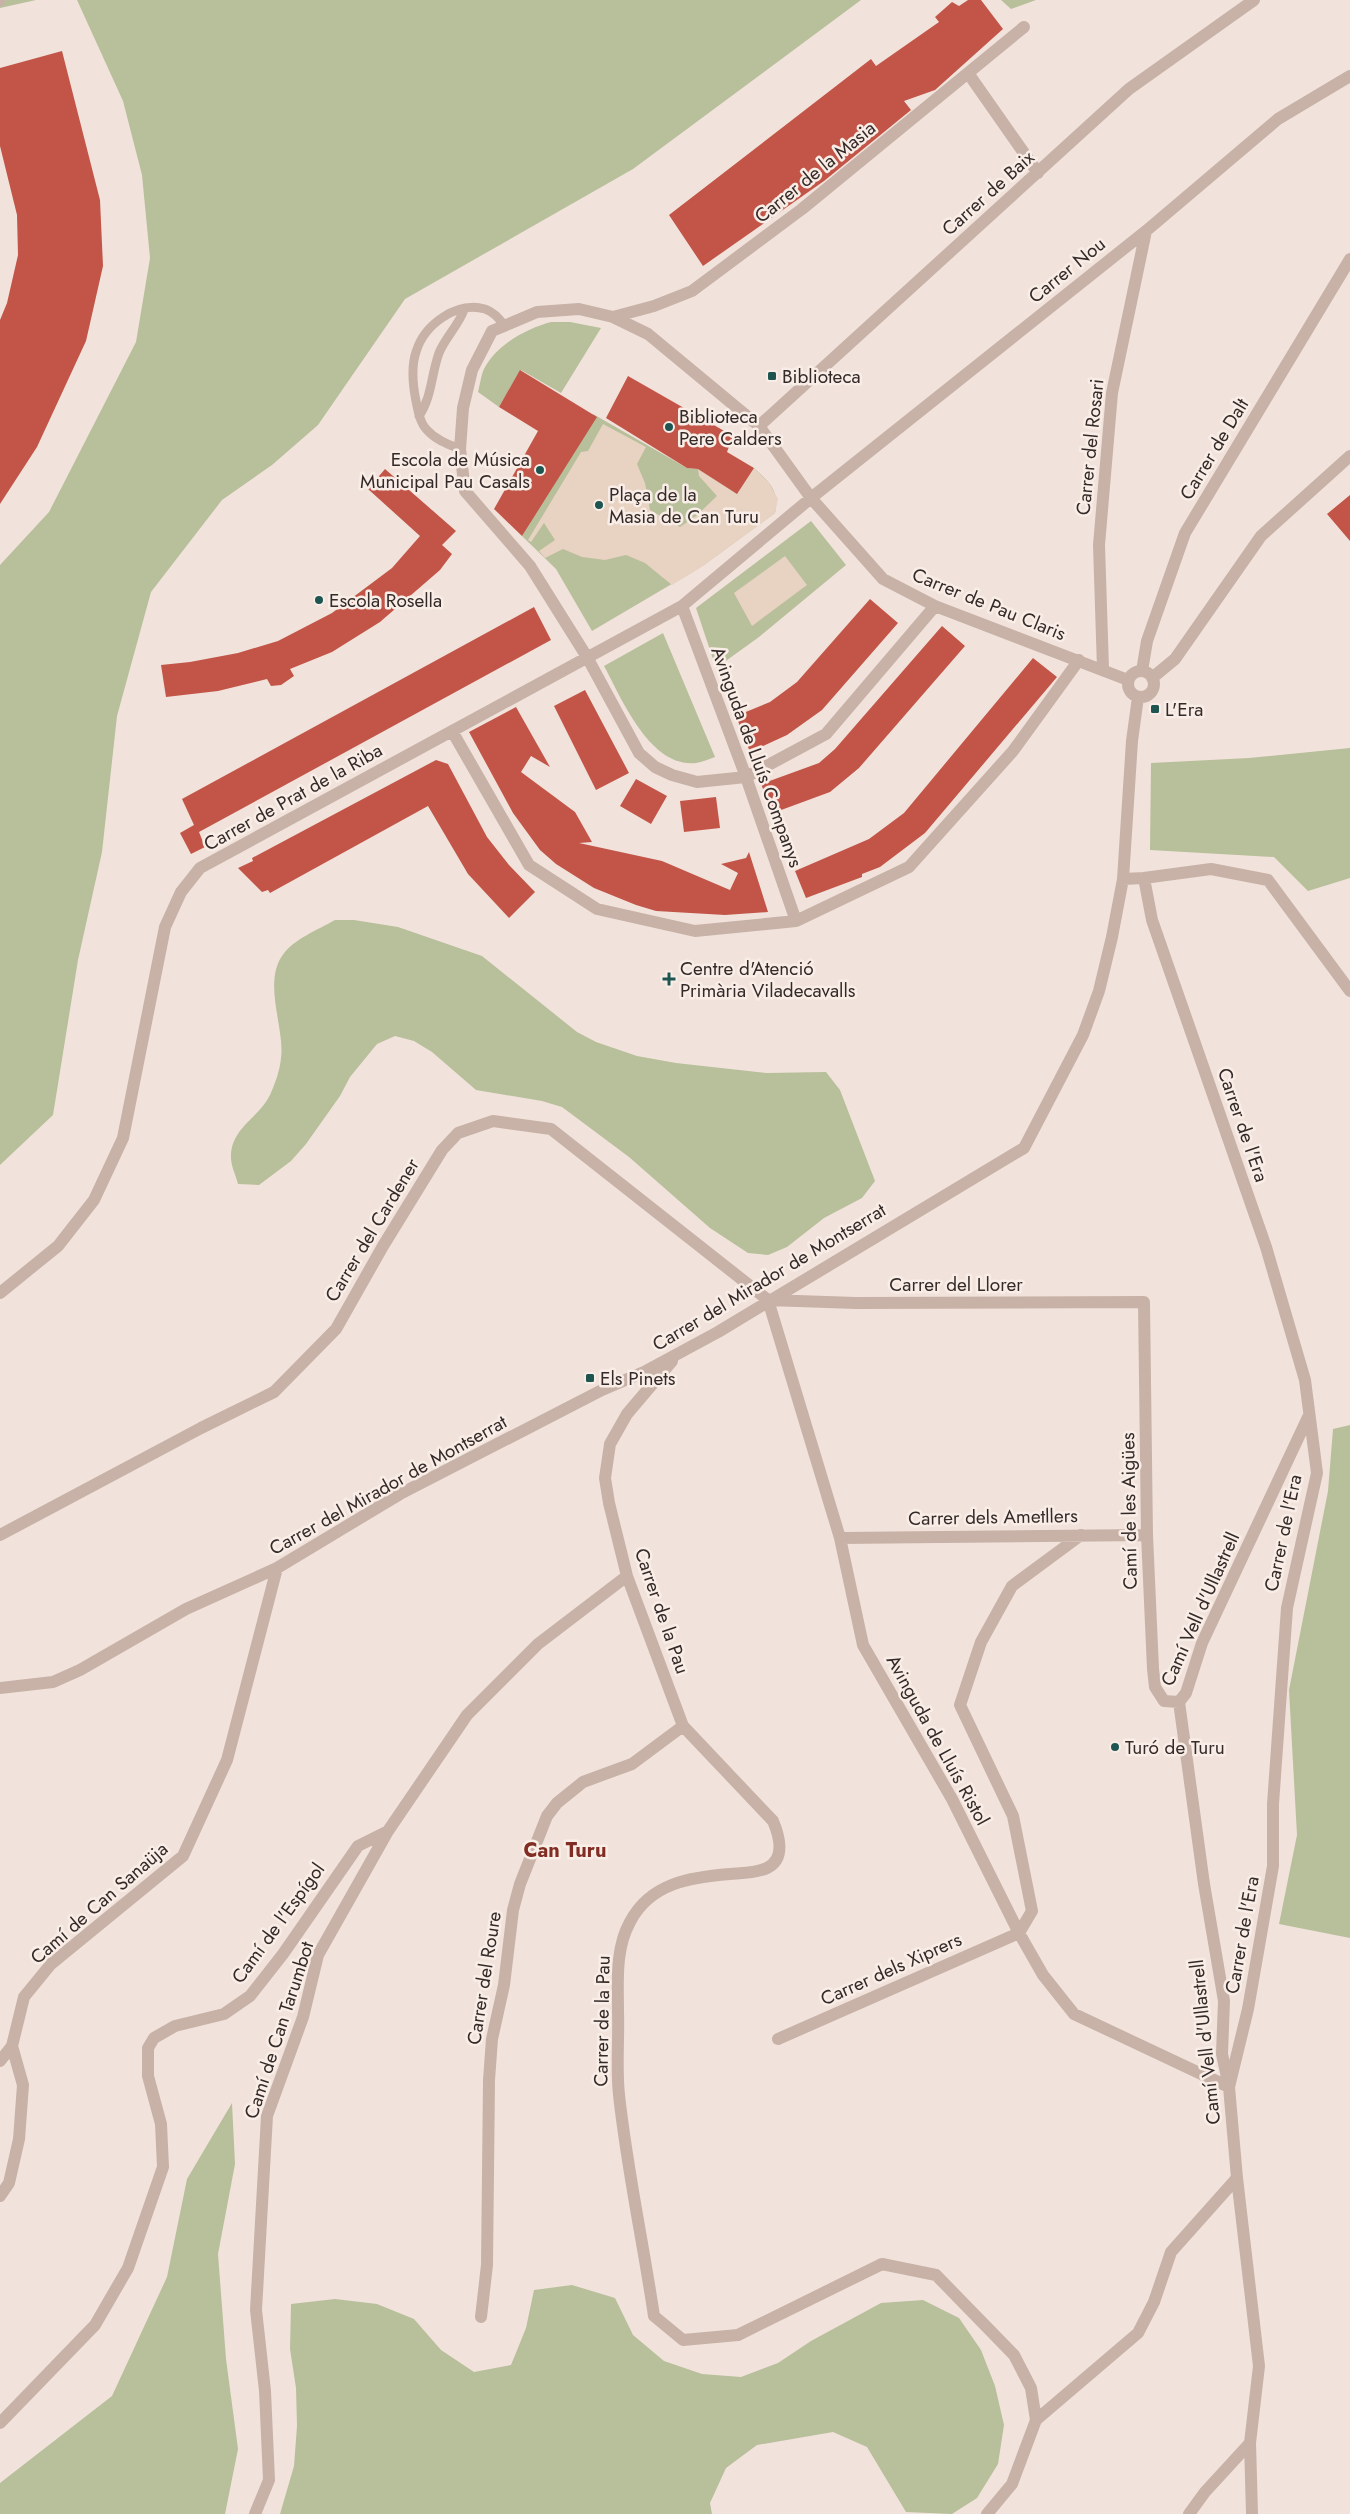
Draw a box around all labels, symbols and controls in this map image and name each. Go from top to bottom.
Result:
street label: Carrer de la Masia [749,115,881,229]
street label: Carrer de Baix [936,144,1040,242]
street label: Carrer Nou [1023,231,1111,309]
place label: Biblioteca [782,363,861,390]
marker: Biblioteca [766,370,778,382]
street label: Carrer del Rosari [1069,378,1111,516]
street label: Carrer de Dalt [1173,393,1255,505]
place label: Biblioteca Pere Calders [679,403,782,452]
marker: Biblioteca Pere Calders [663,421,675,433]
place label: Escola de Música Municipal Pau Casals [360,446,530,495]
marker: Escola de Música Municipal Pau Casals [534,464,546,476]
place label: Plaça de la Masia de Can Turu [609,481,759,530]
marker: Plaça de la Masia de Can Turu [593,499,605,511]
street label: Carrer de Pau Claris [908,561,1070,647]
place label: Escola Rosella [329,587,442,614]
marker: Escola Rosella [313,594,325,606]
street label: Avinguda de Lluís Companys [704,643,810,871]
place label: L'Era [1165,696,1203,723]
marker: L'Era [1149,703,1161,715]
street label: Carrer de Prat de la Riba [199,737,387,857]
place label: Centre d'Atenció Primària Viladecavalls [680,955,856,1004]
marker: Centre d'Atenció Primària Viladecavalls [662,972,676,986]
street label: Carrer de l'Era [1211,1064,1275,1186]
street label: Carrer del Cardener [318,1153,426,1307]
street label: Carrer del Mirador de Montserrat [647,1196,891,1358]
street label: Carrer del Llorer [889,1271,1023,1298]
place label: Els Pinets [600,1365,676,1392]
marker: Els Pinets [584,1372,596,1384]
street label: Carrer del Mirador de Montserrat [264,1408,512,1562]
street label: Camí de les Aigües [1114,1432,1144,1590]
street label: Carrer de l'Era [1257,1472,1309,1594]
street label: Carrer dels Ametllers [908,1502,1078,1532]
street label: Camí Vell d'Ullastrell [1154,1528,1246,1690]
street label: Carrer de la Pau [628,1544,696,1678]
street label: Avinguda de Lluís Ristol [880,1650,996,1830]
place label: Turó de Turu [1125,1734,1225,1761]
marker: Turó de Turu [1109,1741,1121,1753]
street label: Camí de Can Sanaüja [24,1836,174,1970]
district label: Can Turu [523,1836,607,1865]
street label: Camí de l'Espígol [225,1857,331,1989]
street label: Carrer de l'Era [1218,1874,1266,1996]
street label: Carrer del Roure [460,1909,508,2047]
street label: Carrer dels Xiprers [816,1926,966,2012]
street label: Camí de Can Tarumbot [238,1937,321,2122]
street label: Carrer de la Pau [587,1955,617,2087]
street label: Camí Vell d'Ullastrell [1183,1958,1227,2126]

